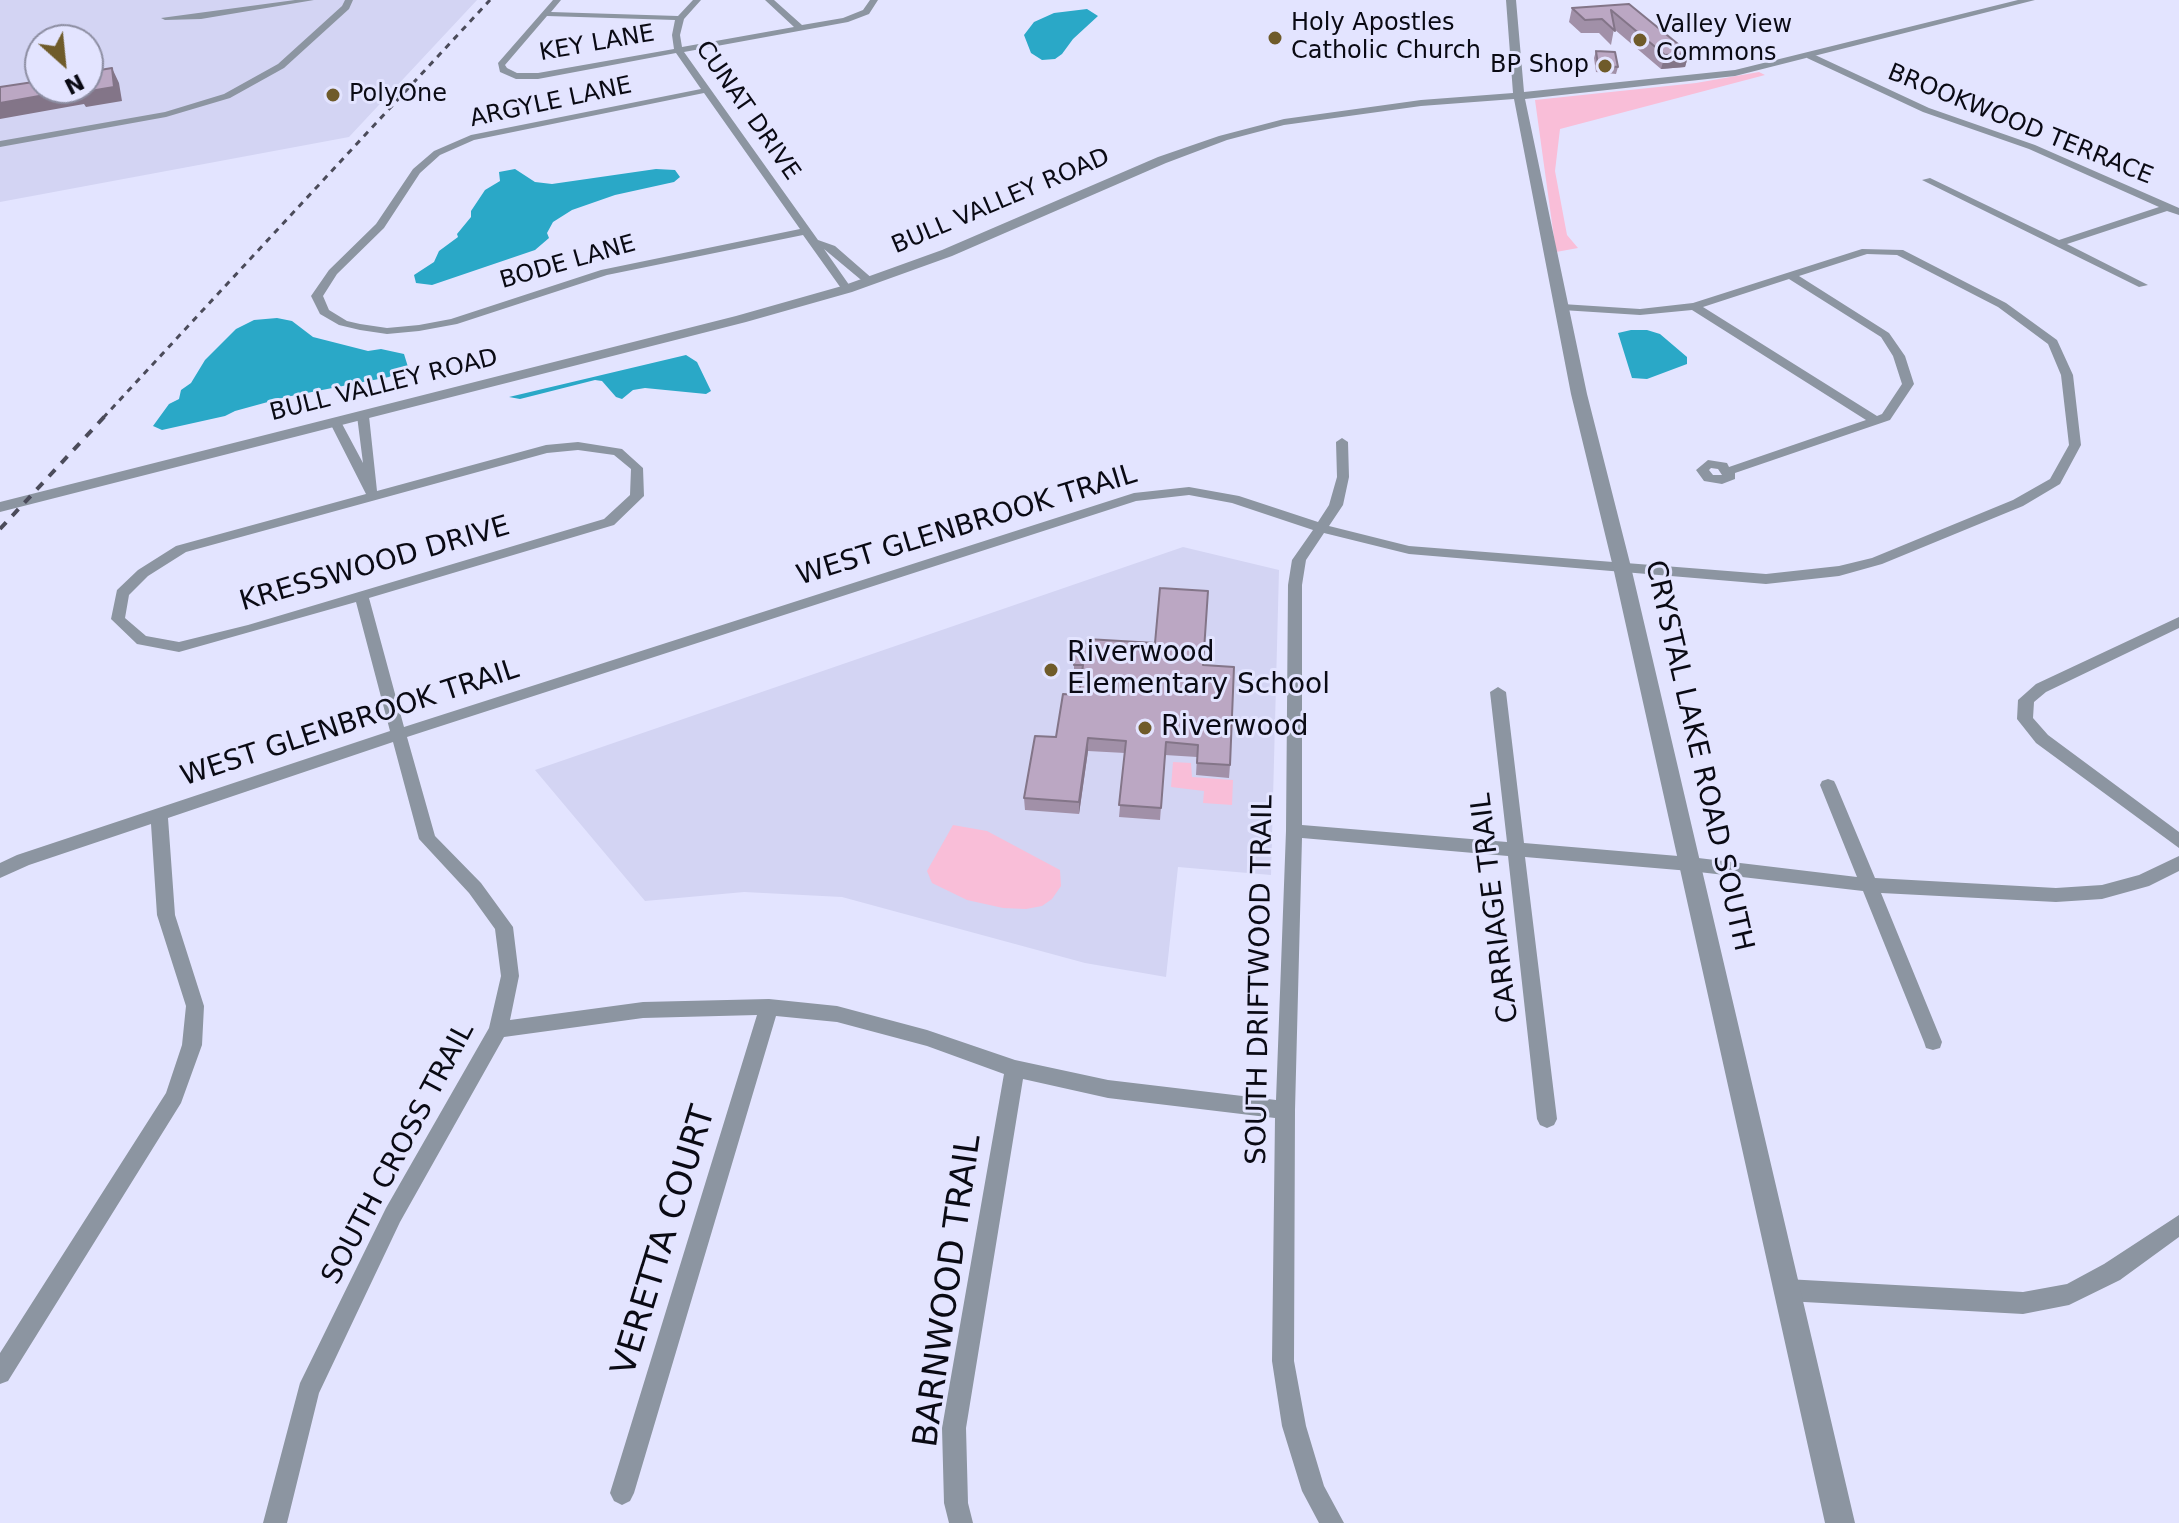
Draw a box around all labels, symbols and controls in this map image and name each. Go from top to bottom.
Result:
place label: Holy Apostles Catholic Church [1291,10,1481,66]
place label: Valley View Commons [1656,12,1792,68]
street label: KEY LANE [537,20,657,68]
north arrow [24,24,104,104]
marker: Holy Apostles Catholic Church [1266,29,1284,47]
marker: Valley View Commons [1631,31,1649,49]
street label: CUNAT DRIVE [688,36,806,186]
place label: BP Shop [1490,52,1589,80]
marker: BP Shop [1596,57,1614,75]
street label: BROOKWOOD TERRACE [1883,59,2157,191]
text: N [60,69,88,99]
street label: ARGYLE LANE [467,72,635,134]
place label: PolyOne [349,81,447,109]
marker: PolyOne [324,86,342,104]
street label: BULL VALLEY ROAD [888,143,1114,261]
street label: BODE LANE [497,230,639,296]
street label: BULL VALLEY ROAD [267,344,501,428]
street label: WEST GLENBROOK TRAIL [793,458,1141,594]
street label: KRESSWOOD DRIVE [236,510,514,620]
street label: CRYSTAL LAKE ROAD SOUTH [1637,557,1759,955]
place label: Riverwood Elementary School [1067,637,1330,703]
street label: WEST GLENBROOK TRAIL [177,653,523,795]
marker: Riverwood Elementary School [1042,661,1060,679]
place label: Riverwood [1161,711,1308,745]
marker: Riverwood [1136,719,1154,737]
street label: CARRIAGE TRAIL [1465,791,1527,1025]
street label: SOUTH DRIFTWOOD TRAIL [1241,795,1281,1165]
street label: SOUTH CROSS TRAIL [316,1018,482,1290]
street label: VERETTA COURT [605,1101,725,1381]
street label: BARNWOOD TRAIL [907,1132,991,1450]

